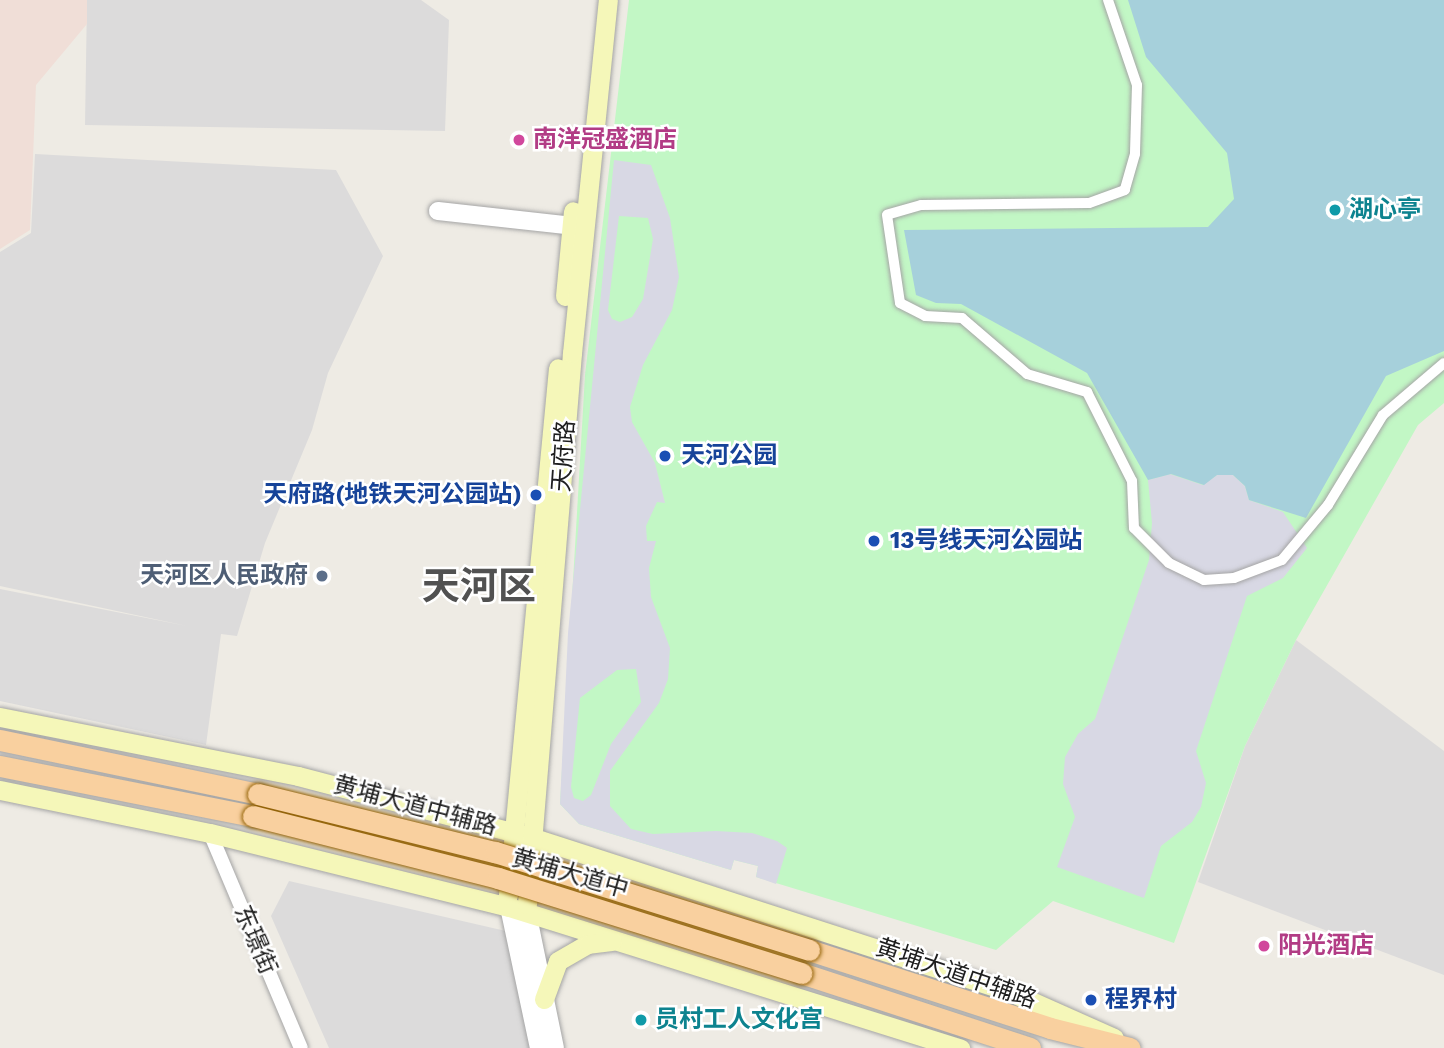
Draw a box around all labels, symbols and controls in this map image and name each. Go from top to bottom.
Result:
place label: 南洋冠盛酒店 [533,126,677,154]
marker: 南洋冠盛酒店 [511,132,527,148]
place label: 湖心亭 [1349,196,1421,224]
marker: 湖心亭 [1327,202,1343,218]
street label: 天府路 [547,419,581,493]
place label: 天河公园 [681,442,777,470]
marker: 天河公园 [655,446,675,466]
place label: 天府路(地铁天河公园站) [263,481,522,509]
marker: 天府路(地铁天河公园站) [528,487,544,503]
place label: 13号线天河公园站 [890,527,1083,555]
marker: 13号线天河公园站 [864,531,884,551]
place label: 天河区人民政府 [140,562,308,590]
district label: 天河区 [422,564,536,610]
marker: 天河区人民政府 [314,568,330,584]
street label: 黄埔大道中辅路 [330,770,500,842]
street label: 黄埔大道中 [508,844,632,904]
street label: 东璟街 [228,901,282,979]
place label: 阳光酒店 [1278,932,1374,960]
street label: 黄埔大道中辅路 [872,933,1040,1015]
marker: 阳光酒店 [1256,938,1272,954]
place label: 程界村 [1105,986,1177,1014]
marker: 程界村 [1083,992,1099,1008]
place label: 员村工人文化宫 [655,1006,823,1034]
marker: 员村工人文化宫 [633,1012,649,1028]

